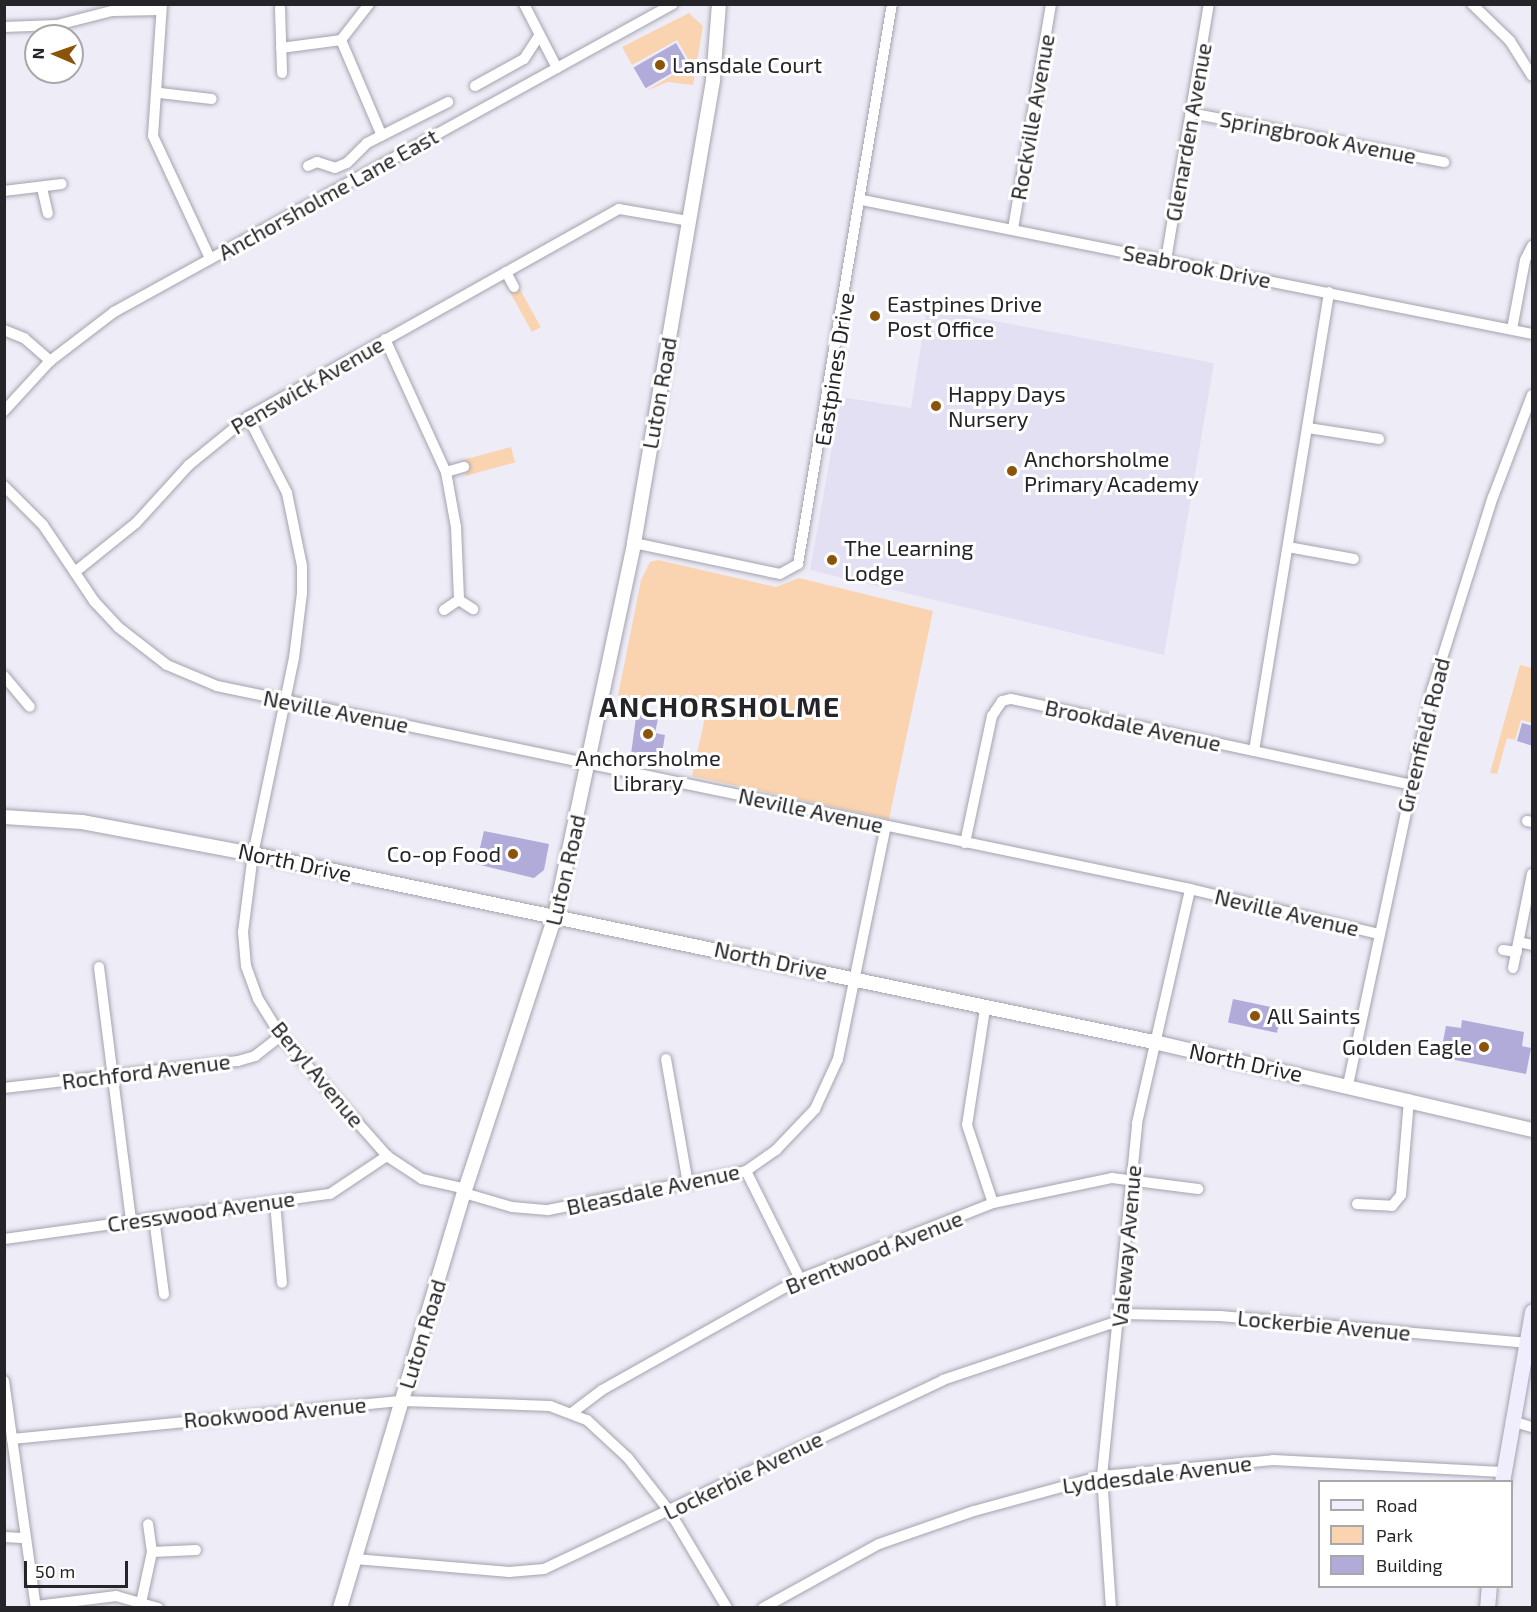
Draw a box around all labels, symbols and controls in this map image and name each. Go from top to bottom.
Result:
north arrow [24,24,84,84]
street label: Rockville Avenue [1004,32,1060,202]
street label: Glenarden Avenue [1159,40,1217,224]
text: N [28,47,47,60]
place label: Lansdale Court [672,52,822,78]
marker: Lansdale Court [653,58,667,72]
street label: Springbrook Avenue [1217,105,1419,169]
street label: Anchorsholme Lane East [214,123,442,265]
street label: Seabrook Drive [1121,239,1273,293]
street label: Eastpines Drive [809,290,859,448]
place label: Eastpines Drive Post Office [887,290,1042,342]
marker: Eastpines Drive Post Office [868,309,882,323]
street label: Penswick Avenue [226,330,388,440]
street label: Luton Road [636,335,682,451]
place label: Happy Days Nursery [948,380,1066,432]
marker: Happy Days Nursery [929,399,943,413]
place label: Anchorsholme Primary Academy [1024,445,1200,496]
marker: Anchorsholme Primary Academy [1005,464,1019,478]
place label: The Learning Lodge [844,534,974,586]
marker: The Learning Lodge [825,553,839,567]
street label: Greenfield Road [1391,655,1455,815]
street label: Neville Avenue [261,684,411,738]
district label: ANCHORSHOLME [599,689,841,723]
street label: Brookdale Avenue [1042,693,1224,757]
marker: Anchorsholme Library [641,727,655,741]
place label: Anchorsholme Library [575,744,721,796]
street label: Neville Avenue [736,782,886,838]
street label: Luton Road [539,812,591,928]
street label: North Drive [236,837,354,887]
place label: Co-op Food [387,841,501,867]
marker: Co-op Food [506,847,520,861]
street label: Neville Avenue [1212,883,1362,941]
street label: North Drive [712,935,830,985]
place label: All Saints [1267,1003,1361,1029]
marker: All Saints [1248,1009,1262,1023]
street label: Beryl Avenue [266,1015,370,1133]
place label: Golden Eagle [1342,1034,1472,1060]
street label: North Drive [1187,1037,1305,1087]
marker: Golden Eagle [1477,1040,1491,1054]
street label: Rochford Avenue [60,1048,232,1094]
street label: Bleasdale Avenue [564,1158,742,1220]
street label: Valeway Avenue [1106,1163,1146,1329]
street label: Cresswood Avenue [105,1185,297,1237]
street label: Brentwood Avenue [781,1204,967,1300]
street label: Luton Road [393,1276,451,1392]
street label: Lockerbie Avenue [1236,1304,1412,1346]
street label: Rookwood Avenue [182,1391,368,1433]
street label: Lockerbie Avenue [659,1425,827,1525]
street label: Lyddesdale Avenue [1061,1449,1253,1499]
legend [1318,1480,1513,1588]
text: Road [1376,1494,1417,1516]
text: Park [1376,1524,1413,1546]
scale bar [27,1549,130,1587]
text: Building [1376,1554,1443,1576]
text: 50 m [35,1560,75,1582]

